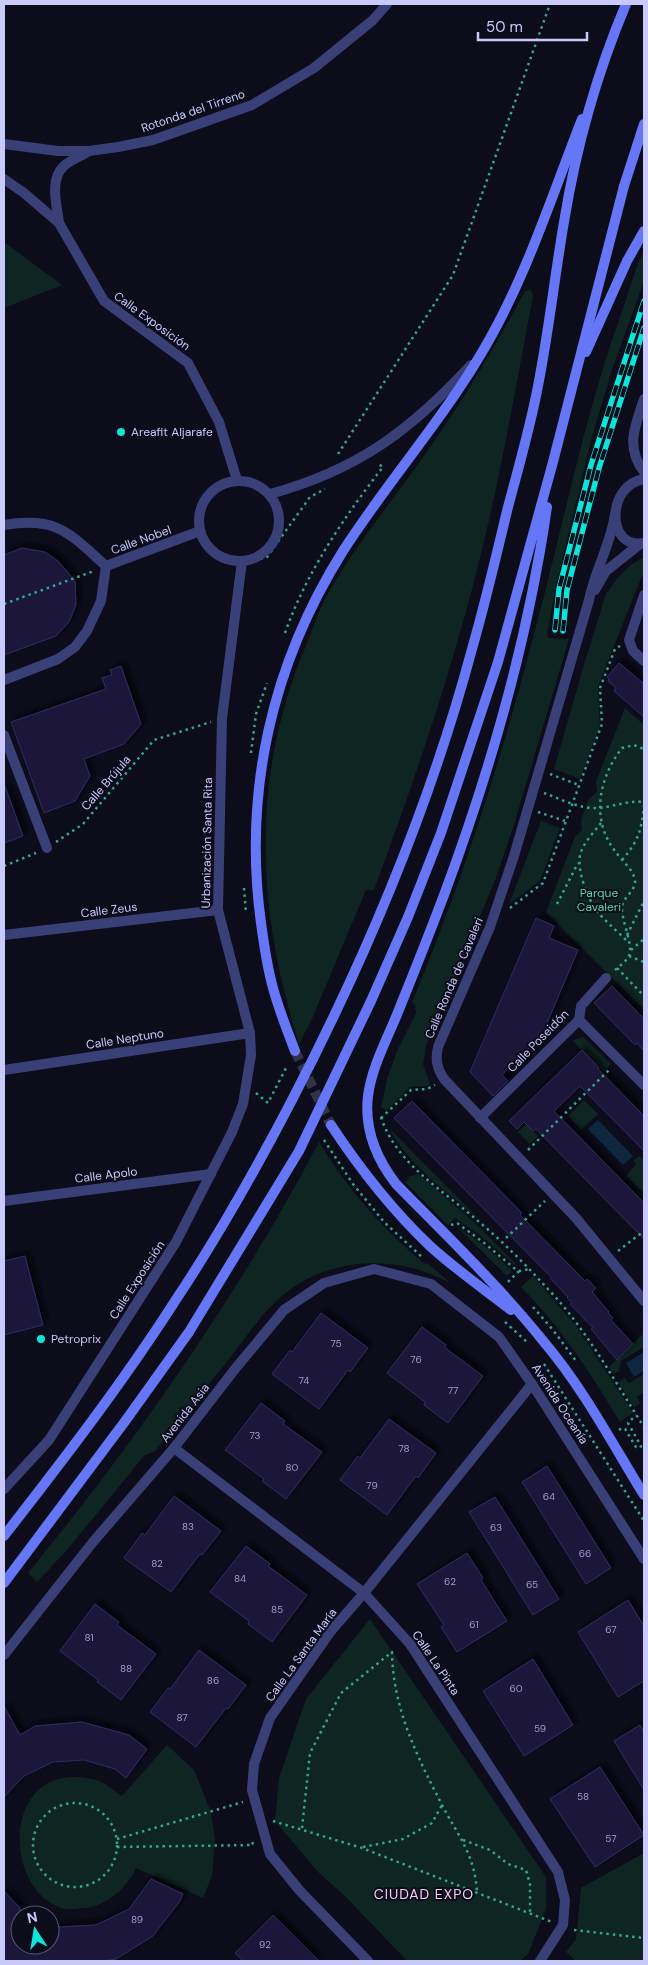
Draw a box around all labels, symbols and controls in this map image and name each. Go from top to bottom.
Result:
scale bar [478,10,587,42]
text: 50 m [486,17,523,37]
street label: Rotonda del Tirreno [139,86,247,136]
street label: Calle Exposición [111,288,193,354]
place label: Areafit Aljarafe [131,424,213,440]
marker: Areafit Aljarafe [115,426,127,438]
street label: Calle Nobel [109,522,173,558]
street label: Calle Brújula [78,752,134,814]
street label: Urbanización Santa Rita [198,777,216,909]
park label: Parque Cavaleri [577,885,621,915]
street label: Calle Zeus [80,899,138,921]
street label: Calle Ronda de Cavaleri [421,915,487,1041]
street label: Calle Poseidón [504,1006,572,1076]
street label: Calle Neptuno [85,1025,165,1053]
street label: Calle Apolo [74,1163,138,1187]
street label: Calle Exposición [106,1238,168,1322]
place label: Petroprix [51,1331,101,1347]
marker: Petroprix [35,1333,47,1345]
house number: 75 [330,1337,342,1350]
house number: 76 [410,1353,422,1366]
street label: Avenida Oceanía [528,1361,592,1447]
house number: 74 [299,1374,309,1387]
street label: Avenida Asia [157,1380,213,1446]
house number: 77 [448,1384,458,1397]
house number: 73 [250,1429,261,1442]
house number: 78 [398,1442,410,1455]
house number: 80 [286,1461,299,1474]
house number: 79 [366,1479,378,1492]
house number: 64 [543,1490,555,1503]
house number: 83 [182,1520,194,1533]
house number: 63 [490,1521,502,1534]
house number: 66 [579,1547,591,1560]
house number: 82 [151,1557,163,1570]
house number: 84 [234,1572,246,1585]
house number: 62 [444,1575,456,1588]
house number: 65 [526,1578,538,1591]
house number: 85 [271,1603,283,1616]
street label: Calle La Santa María [262,1605,340,1705]
house number: 61 [469,1618,479,1631]
house number: 67 [605,1623,617,1636]
street label: Calle La Pinta [409,1628,463,1698]
house number: 81 [85,1631,94,1644]
house number: 88 [120,1662,132,1675]
house number: 86 [207,1674,219,1687]
house number: 60 [509,1682,523,1695]
house number: 87 [176,1711,188,1724]
house number: 59 [534,1722,546,1735]
house number: 58 [577,1790,589,1803]
house number: 57 [605,1832,617,1845]
district label: CIUDAD EXPO [374,1885,474,1903]
north arrow [10,1905,60,1955]
text: N [25,1907,39,1927]
house number: 89 [131,1913,143,1926]
house number: 92 [259,1938,271,1951]

